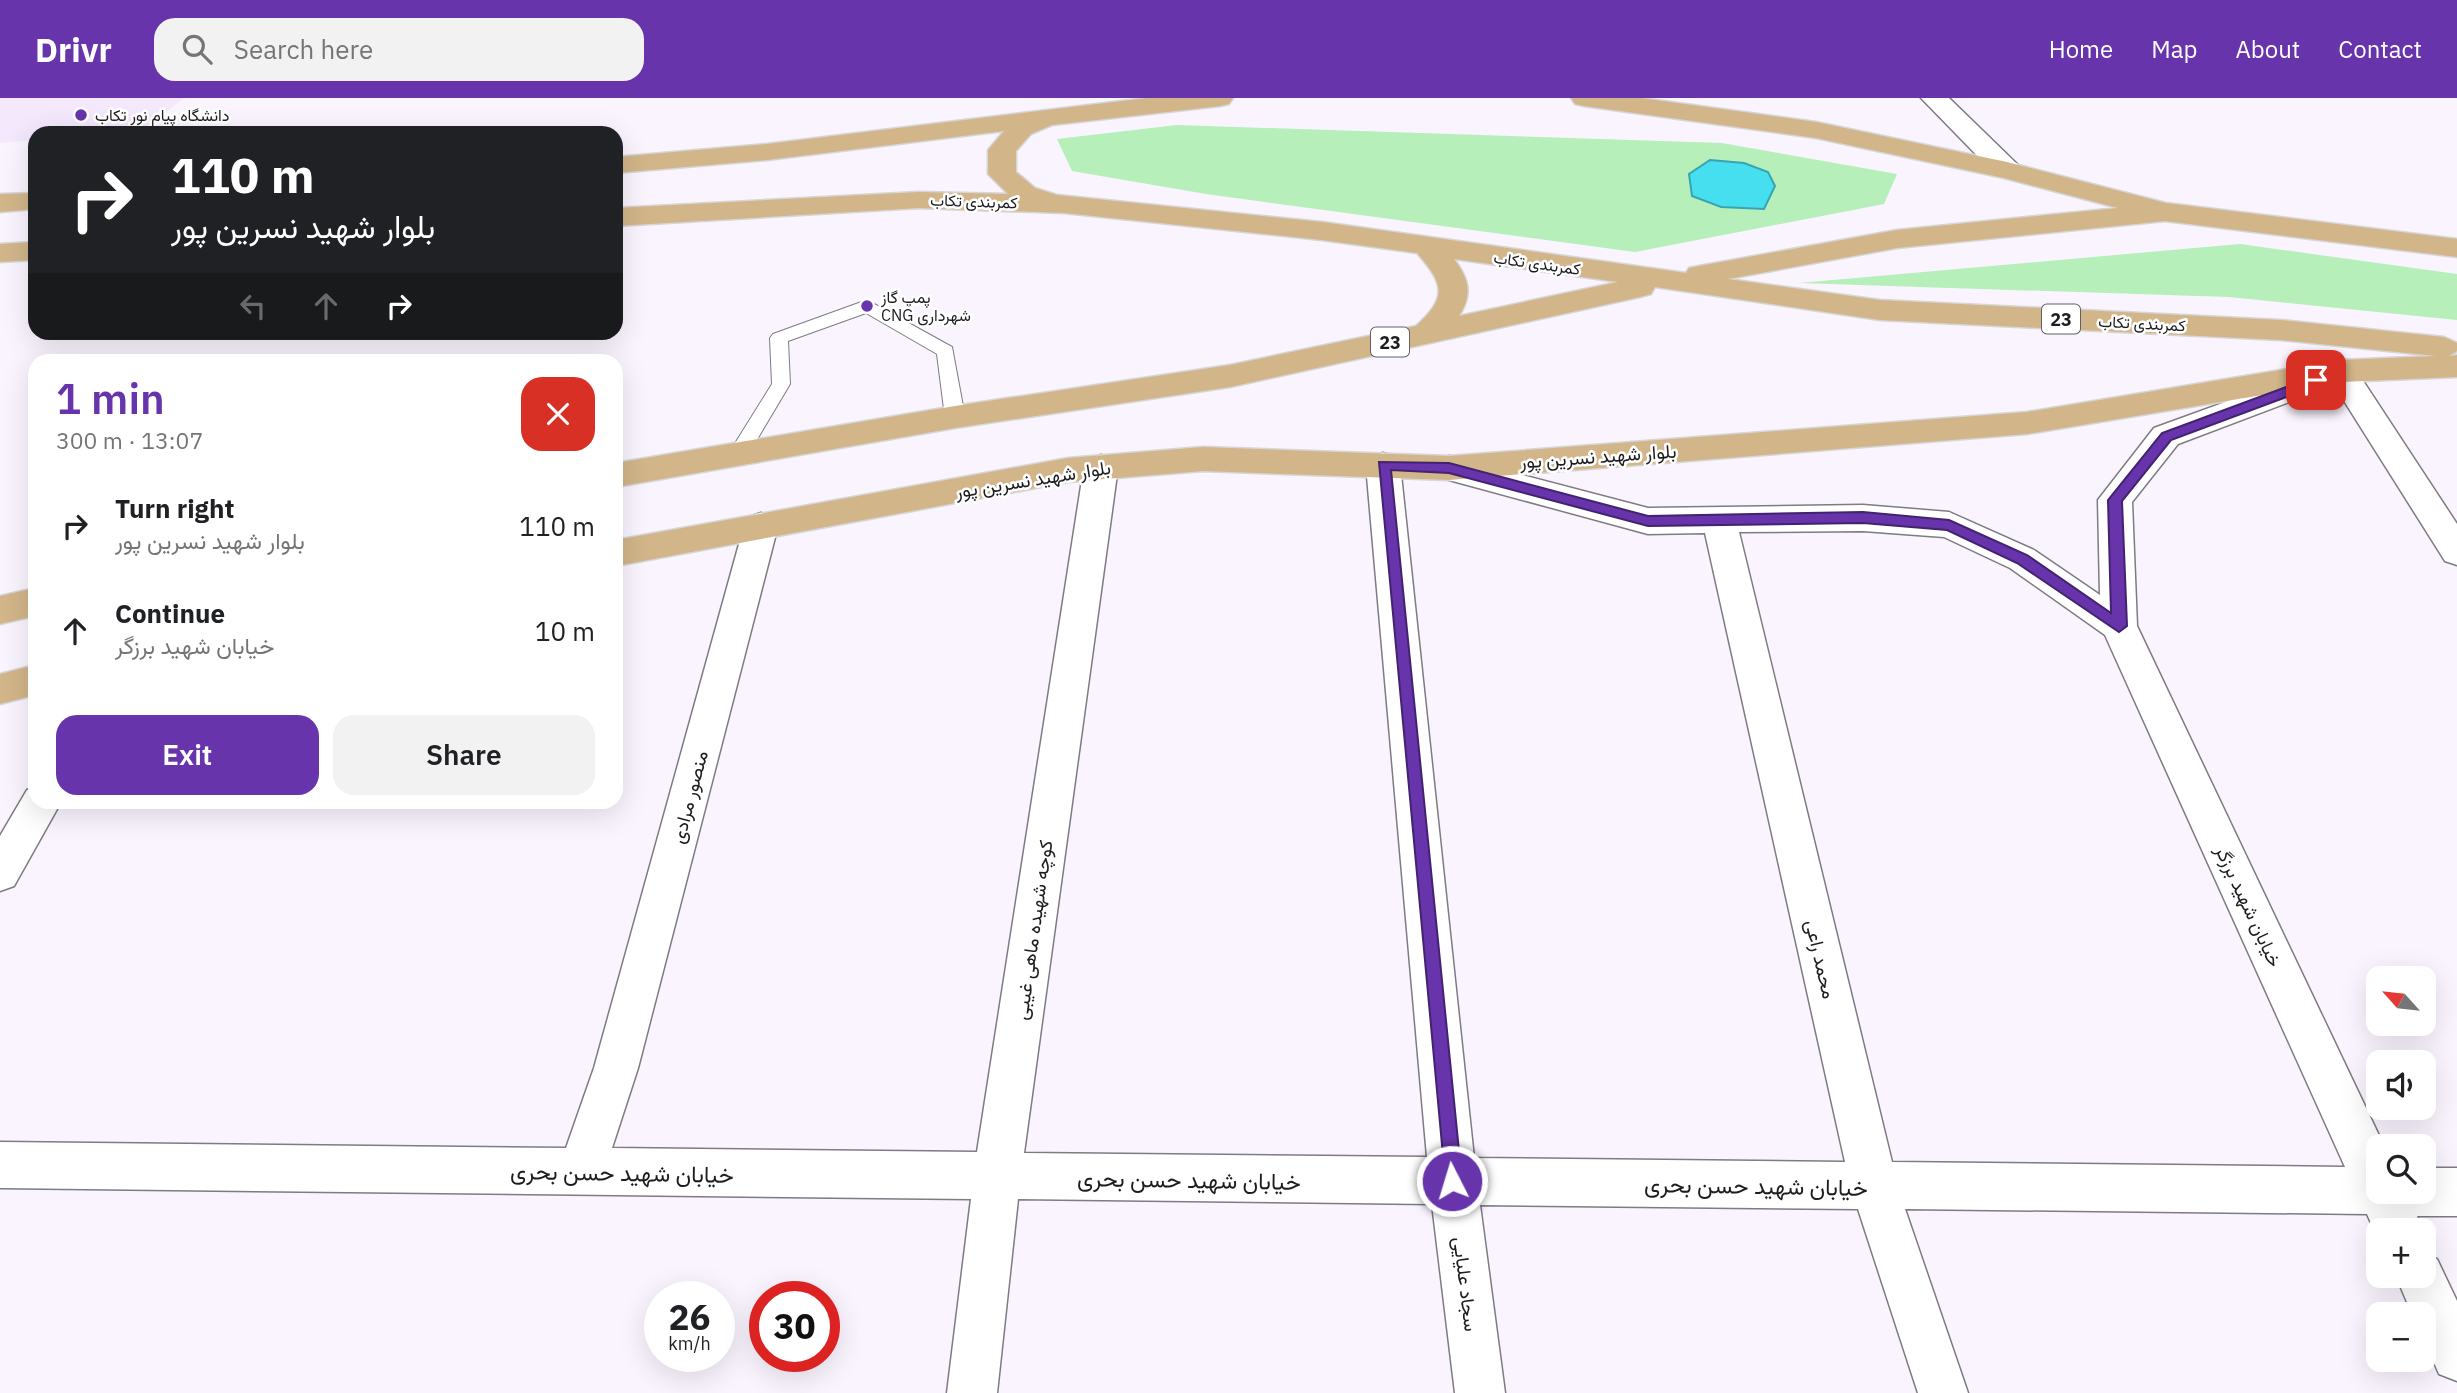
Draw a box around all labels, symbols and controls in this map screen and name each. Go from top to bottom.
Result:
search box [154,18,644,81]
text: Drivr [35,28,112,71]
icon: search [178,30,216,68]
text: Search here [234,32,373,66]
text: Home [2049,33,2113,65]
text: Map [2151,33,2197,65]
text: About [2235,33,2300,65]
text: Contact [2338,33,2422,65]
place label: دانشگاه پیام نور تکاب [95,105,229,127]
marker: دانشگاه پیام نور تکاب [73,107,89,123]
text: 110 m [171,143,315,206]
icon: right [56,154,147,245]
street label: کمربندی تکاب [930,189,1018,214]
text: بلوار شهید نسرین پور [171,205,435,247]
street label: کمربندی تکاب [1492,247,1582,280]
icon: left [234,287,272,325]
icon: ahead [307,287,345,325]
icon: right [380,287,418,325]
place label: پمپ گاز CNG شهرداری [880,287,971,326]
marker: پمپ گاز CNG شهرداری [859,298,875,314]
road number: 23 [2042,304,2080,334]
street label: کمربندی تکاب [2098,311,2186,336]
road number: 23 [1371,328,1409,356]
pin [2286,350,2346,410]
icon: arrive [2297,361,2335,399]
text: 1 min [56,371,165,426]
button: close [521,377,595,451]
text: 300 m · 13:07 [56,425,203,455]
street label: بلوار شهید نسرین پور [1518,439,1677,476]
street label: بلوار شهید نسرین پور [953,455,1113,505]
text: Turn right [115,491,234,525]
icon: right [56,507,94,545]
text: 110 m [519,509,595,543]
text: بلوار شهید نسرین پور [115,525,305,555]
text: Continue [115,596,225,630]
icon: ahead [56,612,94,650]
text: 10 m [535,614,595,648]
text: خیابان شهید برزگر [115,630,274,660]
button: Exit [56,715,319,795]
button: Share [333,715,595,795]
street label: منصور مرادی [665,748,713,846]
street label: کوچه شهیده ماهی غیبی [1008,839,1059,1022]
street label: خیابان شهید برزگر [2210,840,2288,971]
street label: محمد راعی [1800,917,1842,1001]
north arrow [2366,966,2436,1036]
map controls [2366,966,2436,1372]
button: sound [2366,1050,2436,1120]
button: search [2366,1134,2436,1204]
position arrow [1415,1144,1489,1218]
street label: خیابان شهید حسن بحری [510,1155,734,1190]
street label: خیابان شهید حسن بحری [1077,1162,1301,1197]
street label: خیابان شهید حسن بحری [1644,1168,1868,1203]
button: + [2366,1218,2436,1288]
street label: سجاد علیایی [1448,1235,1484,1333]
speed limit sign: 30 [749,1281,840,1372]
text: 26 [668,1294,711,1340]
button: − [2366,1302,2436,1372]
text: km/h [668,1332,711,1355]

